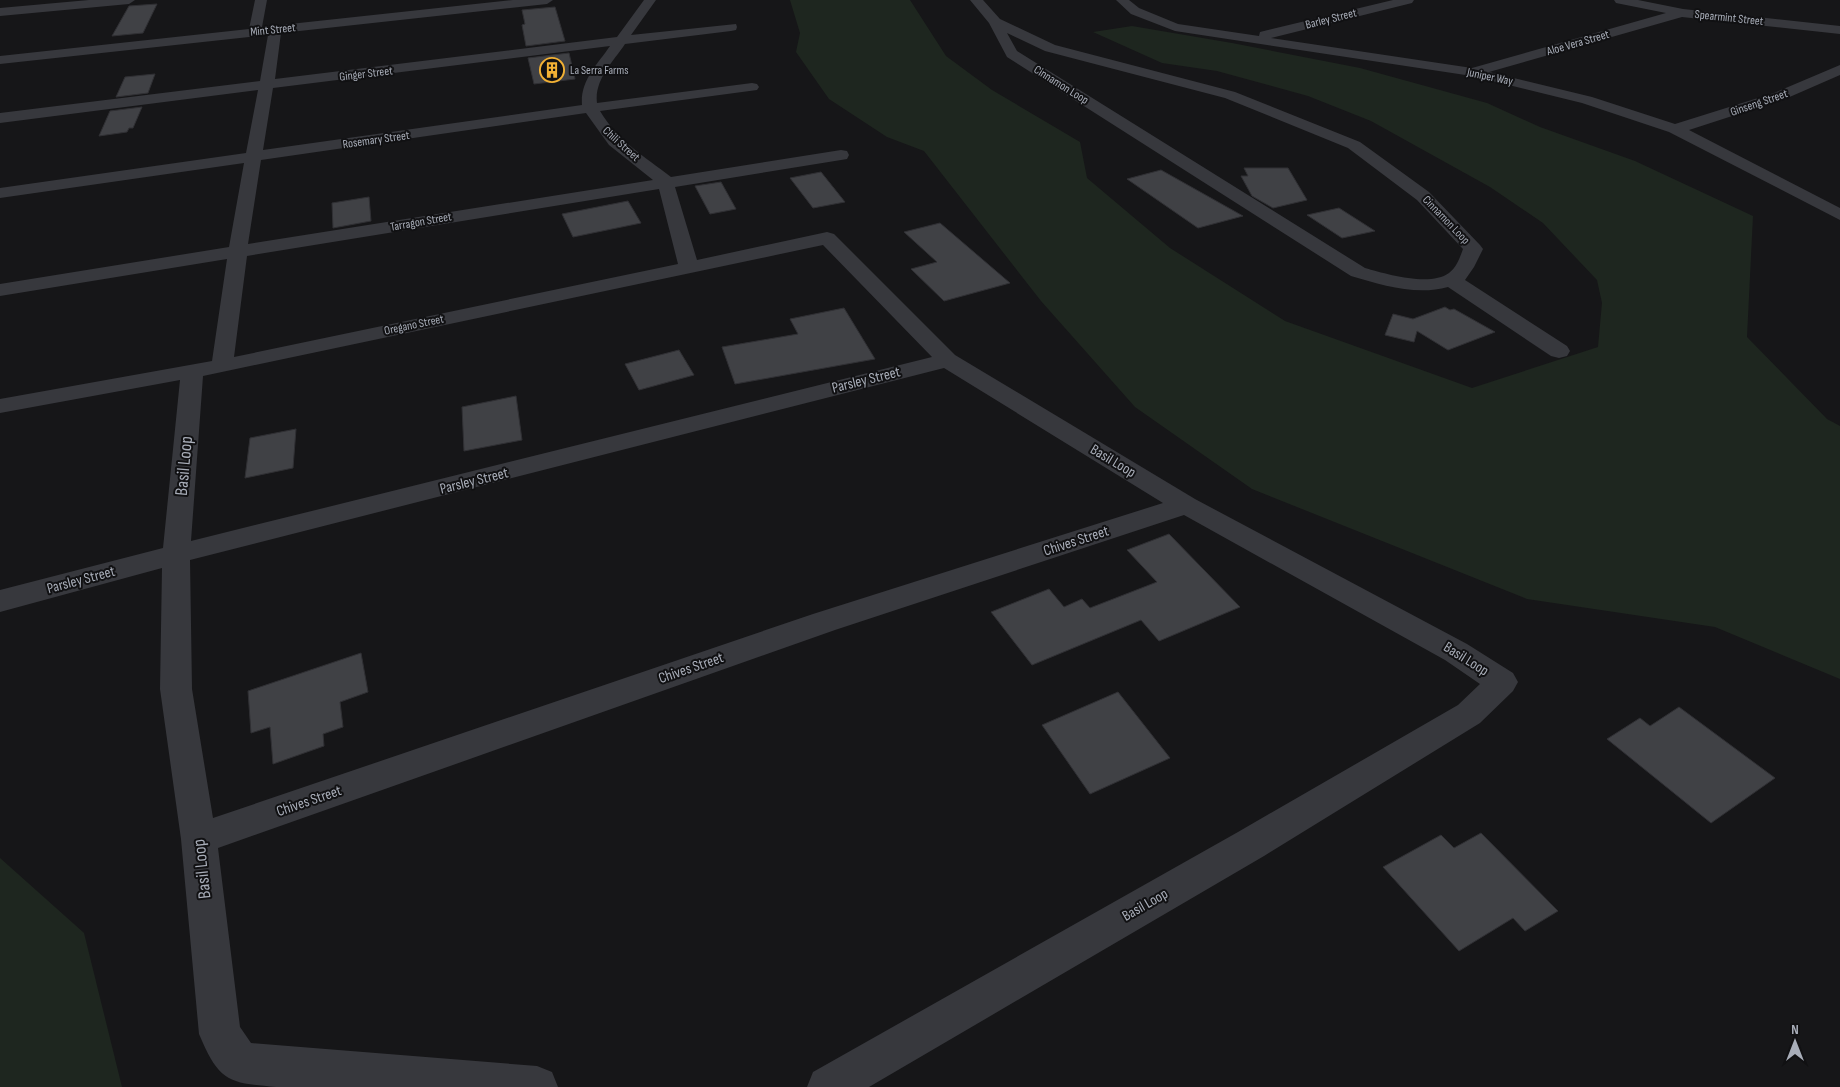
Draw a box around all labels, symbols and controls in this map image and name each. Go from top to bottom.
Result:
street label: Barley Street [1304,5,1358,33]
street label: Spearmint Street [1694,7,1764,29]
street label: Mint Street [250,20,297,40]
street label: Aloe Vera Street [1544,27,1611,59]
building icon: La Serra Farms [539,57,565,83]
street label: Cinnamon Loop [1031,62,1091,108]
street label: Ginger Street [338,63,394,85]
place label: La Serra Farms [570,63,629,78]
street label: Juniper Way [1465,65,1515,89]
street label: Ginseng Street [1728,86,1790,120]
street label: Chili Street [599,123,643,165]
street label: Rosemary Street [342,128,411,152]
street label: Cinnamon Loop [1419,193,1473,247]
street label: Tarragon Street [389,209,453,235]
street label: Oregano Street [383,311,446,339]
street label: Parsley Street [830,362,903,398]
street label: Basil Loop [171,435,197,497]
street label: Basil Loop [1087,440,1139,482]
street label: Parsley Street [438,463,511,499]
street label: Chives Street [1041,521,1111,560]
street label: Parsley Street [45,562,118,598]
street label: Basil Loop [1440,638,1492,680]
street label: Chives Street [656,648,726,688]
street label: Chives Street [274,781,344,821]
street label: Basil Loop [188,838,216,900]
street label: Basil Loop [1119,884,1171,926]
north arrow [1770,1017,1820,1067]
text: N [1791,1021,1799,1038]

